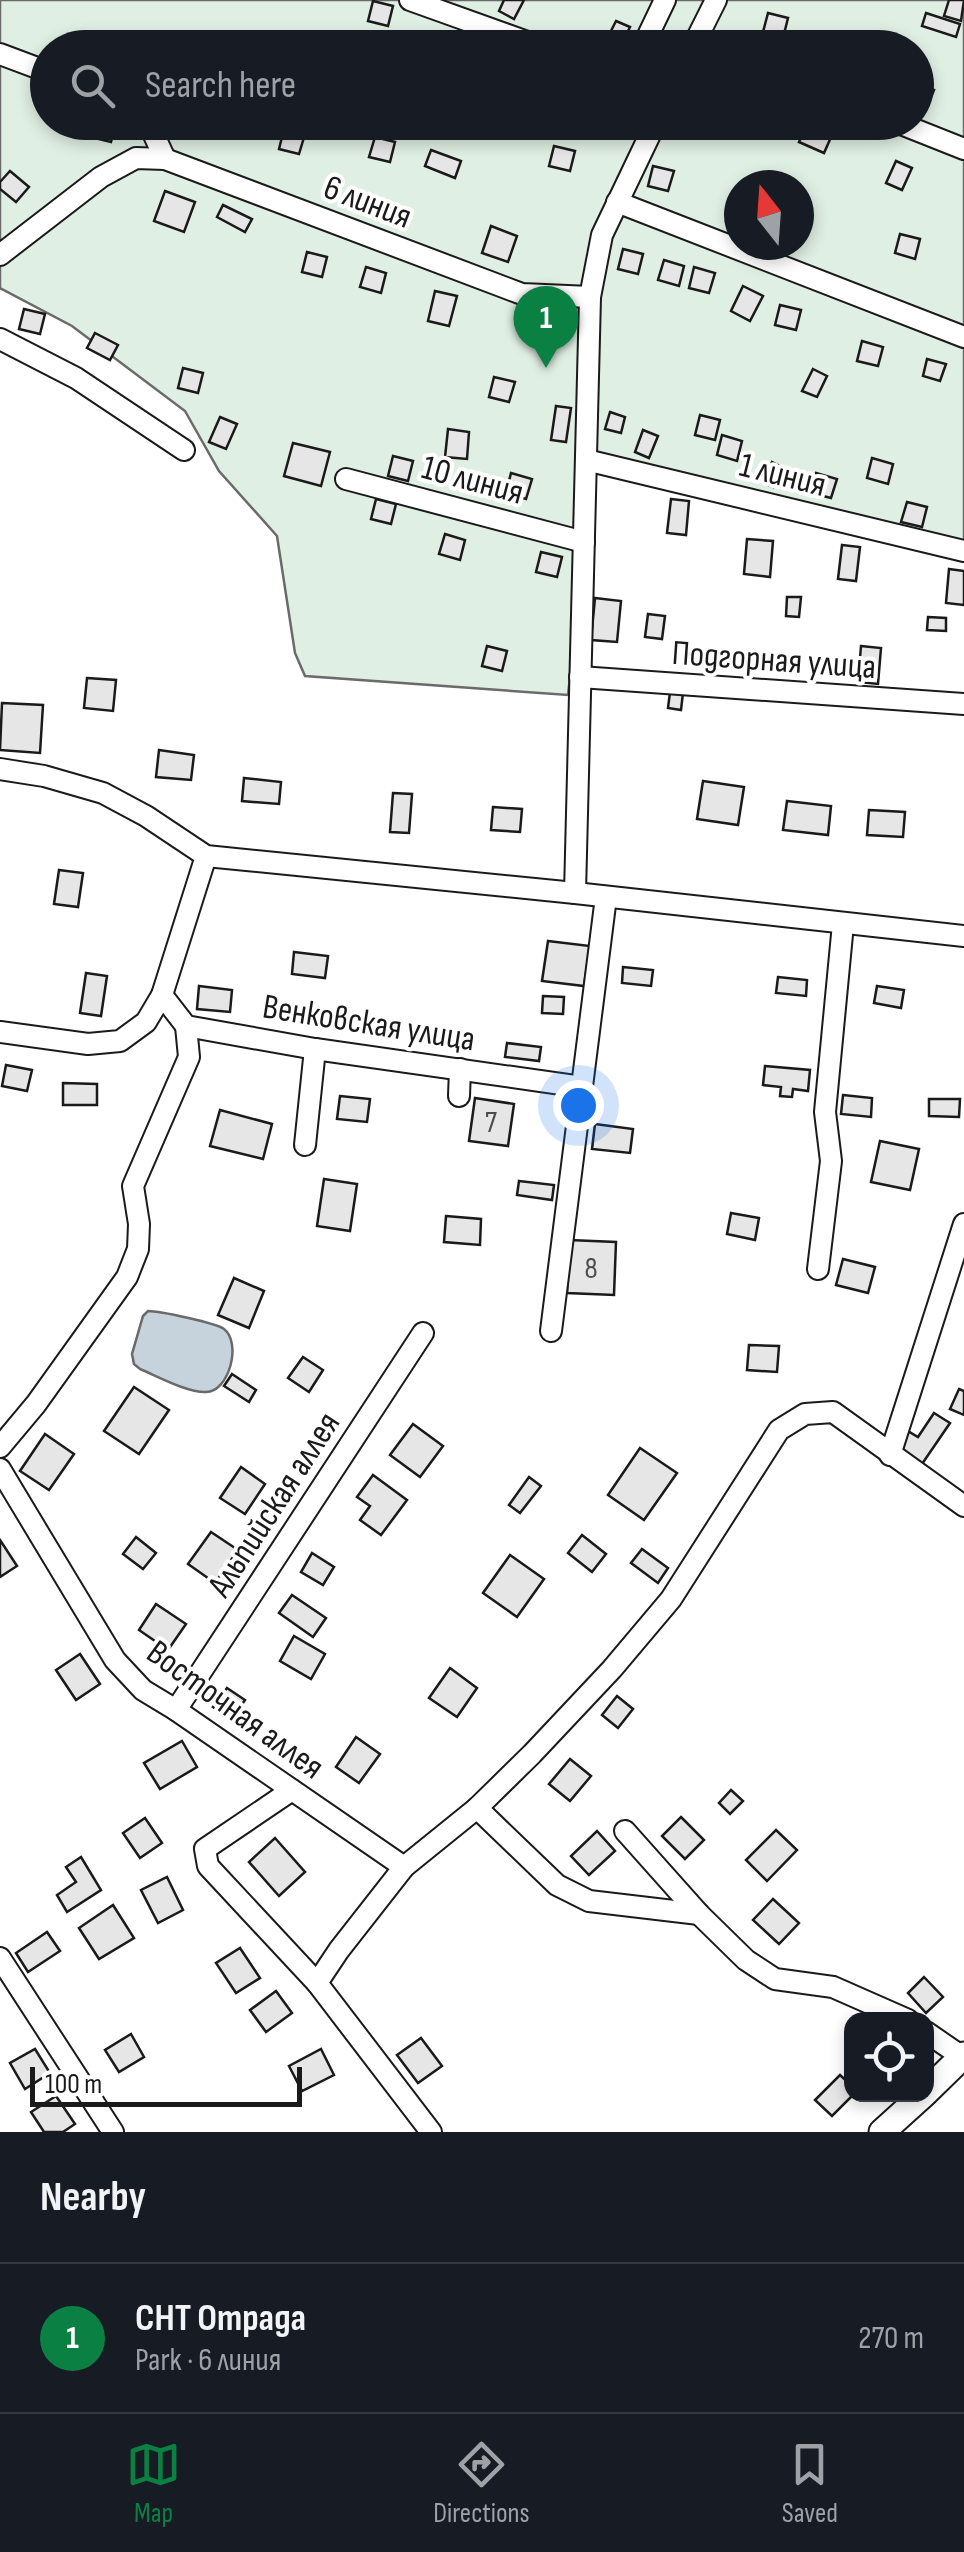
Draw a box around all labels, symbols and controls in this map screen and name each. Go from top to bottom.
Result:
search box [30,30,934,140]
icon: search [65,58,120,113]
text: Search here [145,63,296,108]
street label: 6 линия [317,166,417,239]
north arrow [724,170,814,260]
pin: 1 [514,286,578,368]
street label: 1 линия [735,444,830,507]
street label: 10 линия [417,446,528,515]
street label: Подгорная улица [670,632,877,689]
street label: Венковская улица [260,985,478,1061]
your location [553,1080,604,1131]
house number: 7 [485,1105,497,1141]
house number: 8 [584,1251,598,1287]
street label: Альпийская аллея [198,1404,350,1606]
street label: Восточная аллея [138,1631,332,1789]
map controls [844,2012,934,2102]
button: locate [844,2012,934,2102]
scale bar [30,2062,302,2106]
text: 100 m [45,2068,102,2101]
text: Nearby [40,2172,146,2223]
text: СНТ Отрада [135,2296,306,2341]
text: 1 [66,2319,79,2358]
text: 270 m [858,2319,924,2358]
text: Park · 6 линия [135,2341,281,2380]
tab: Map [126,2437,181,2530]
tab: Directions [433,2437,530,2530]
tab: Saved [782,2437,838,2530]

